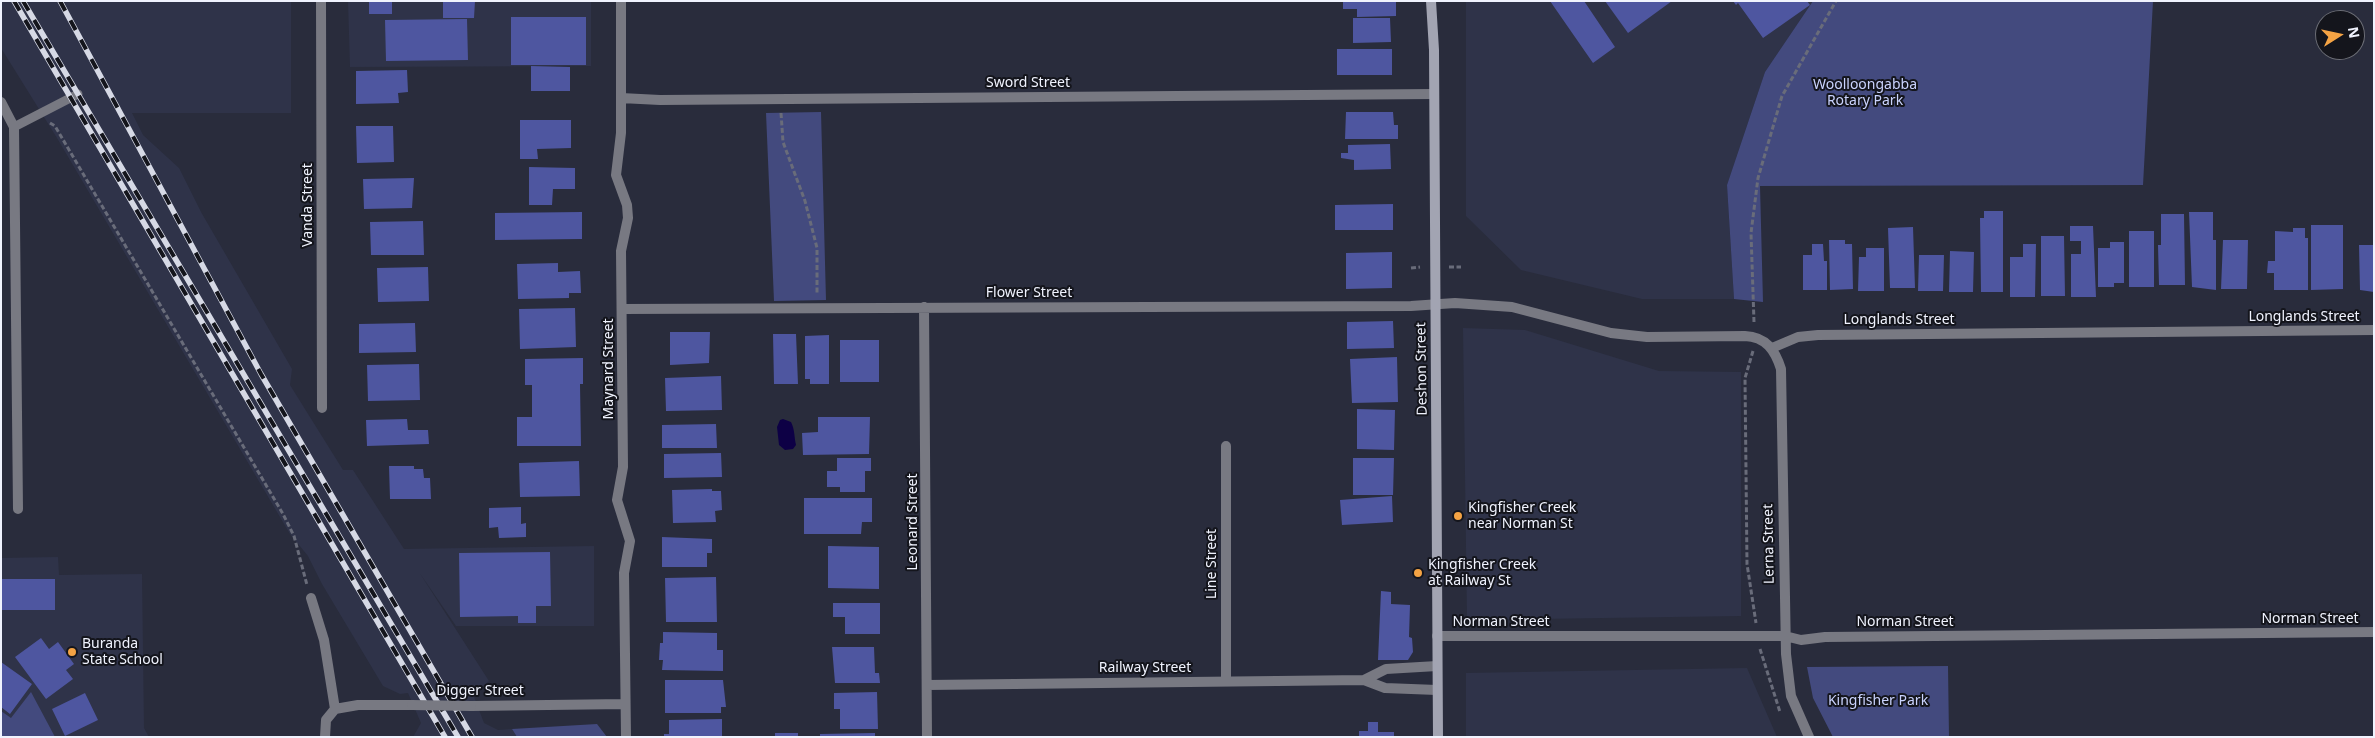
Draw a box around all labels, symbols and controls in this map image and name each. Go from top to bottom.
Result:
north arrow [2315,10,2365,60]
text: N [2344,25,2365,40]
street label: Sword Street [986,75,1070,91]
park label: Woolloongabba Rotary Park [1813,77,1917,110]
street label: Vanda Street [300,163,316,247]
street label: Flower Street [986,285,1072,301]
street label: Longlands Street [2248,309,2360,325]
street label: Longlands Street [1843,312,1955,328]
street label: Maynard Street [601,318,617,420]
street label: Deshon Street [1413,322,1431,416]
street label: Leonard Street [905,473,921,571]
place label: Kingfisher Creek near Norman St [1468,500,1576,532]
street label: Lerna Street [1760,504,1778,584]
marker: Kingfisher Creek near Norman St [1452,510,1464,522]
street label: Line Street [1204,529,1220,599]
place label: Kingfisher Creek at Railway St [1428,557,1536,590]
marker: Kingfisher Creek at Railway St [1412,567,1424,579]
street label: Norman Street [2261,611,2359,627]
street label: Norman Street [1452,614,1550,630]
street label: Norman Street [1856,614,1954,630]
place label: Buranda State School [82,636,163,669]
marker: Buranda State School [66,646,78,658]
street label: Railway Street [1099,660,1191,676]
street label: Digger Street [436,683,524,699]
park label: Kingfisher Park [1828,693,1928,709]

